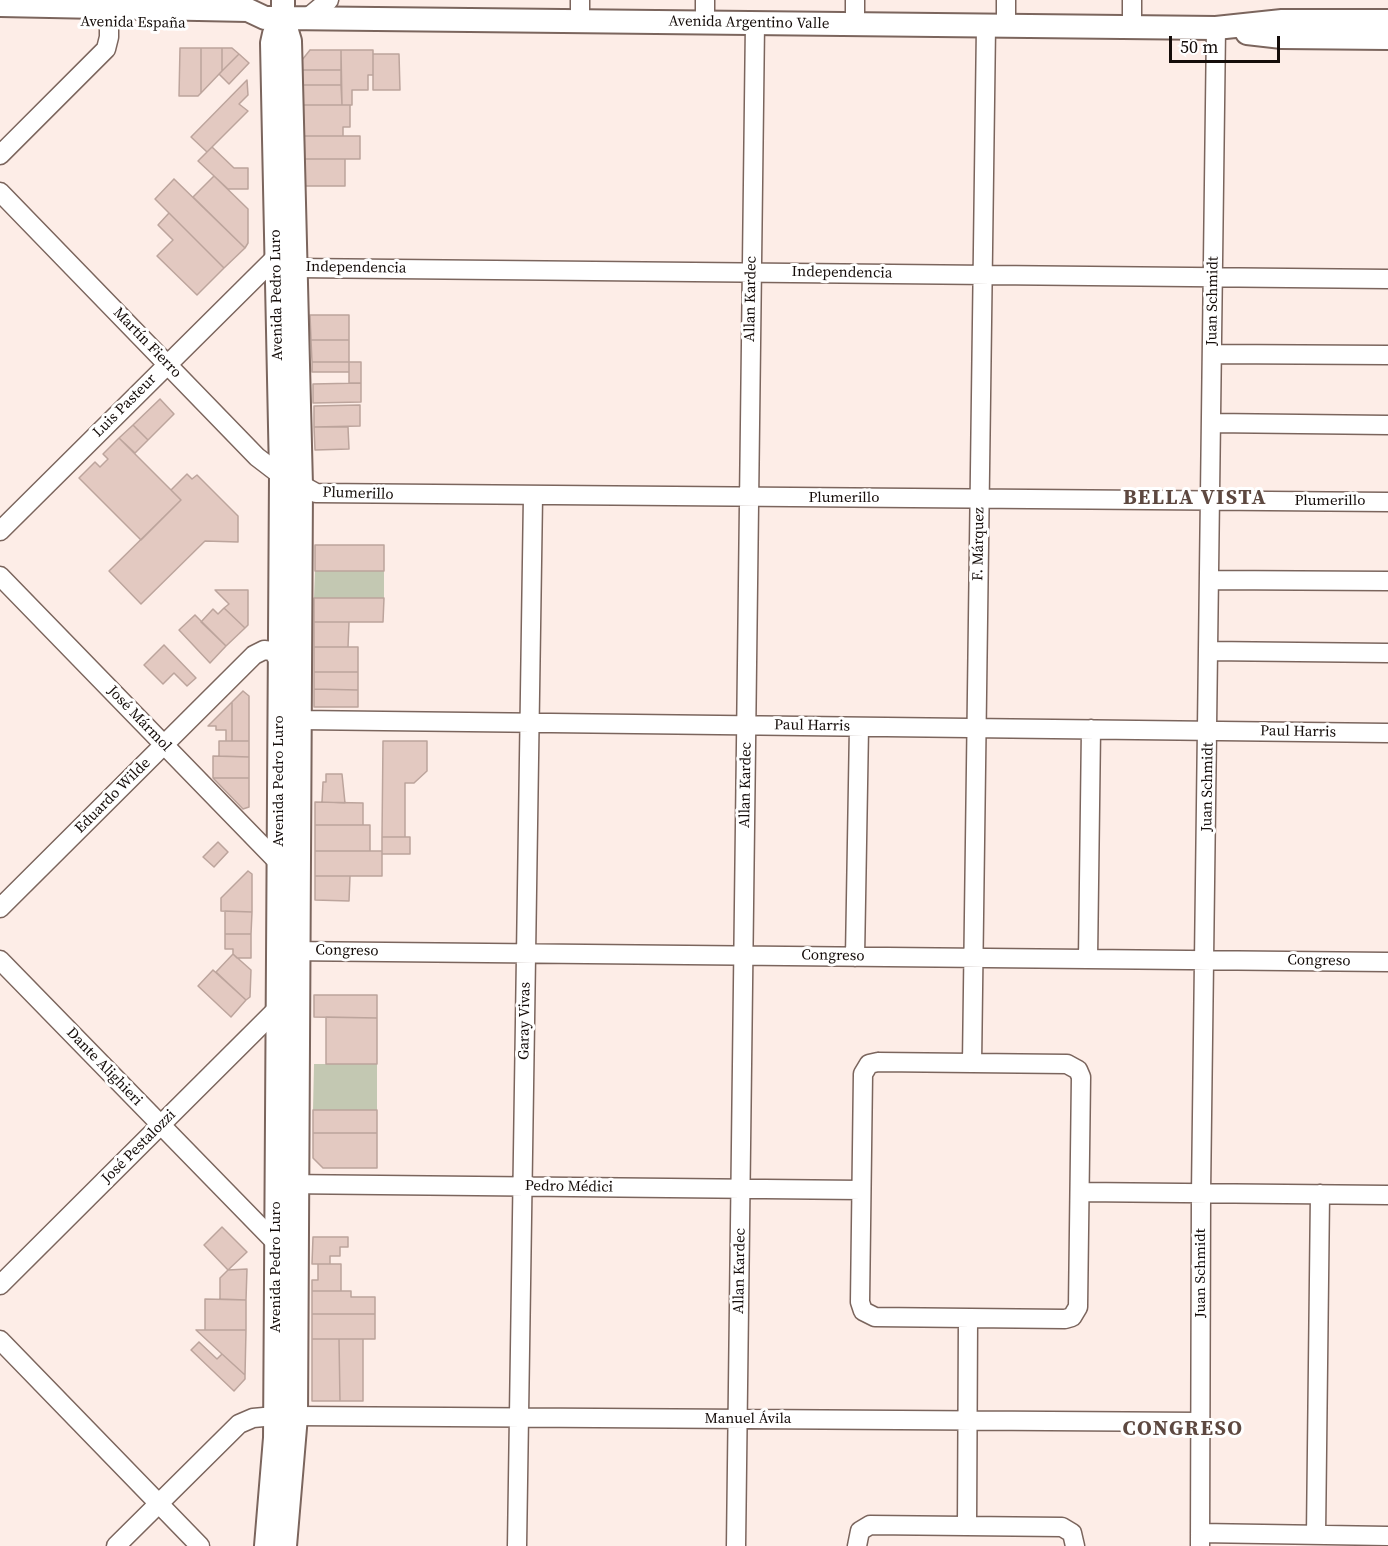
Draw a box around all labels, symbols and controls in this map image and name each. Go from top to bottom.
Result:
street label: Avenida España [80,13,186,33]
street label: Avenida Argentino Valle [668,13,830,33]
scale bar [1172,24,1283,62]
text: 50 m [1180,34,1218,59]
street label: Avenida Pedro Luro [267,229,287,361]
street label: Allan Kardec [741,256,761,342]
street label: Juan Schmidt [1203,256,1223,346]
street label: Independencia [305,258,407,278]
street label: Independencia [791,263,893,283]
street label: Martín Fierro [109,304,185,382]
street label: Luis Pasteur [90,371,160,441]
street label: Plumerillo [322,484,394,504]
district label: BELLA VISTA [1123,486,1267,512]
street label: Plumerillo [808,489,880,507]
street label: Plumerillo [1294,492,1366,510]
street label: F. Márquez [969,507,989,581]
street label: José Mármol [103,682,175,756]
street label: Avenida Pedro Luro [270,715,288,847]
street label: Paul Harris [774,716,850,736]
street label: Paul Harris [1260,722,1336,742]
street label: Allan Kardec [736,742,756,828]
street label: Juan Schmidt [1198,742,1218,832]
street label: Eduardo Wilde [72,755,154,837]
street label: Congreso [315,941,379,961]
street label: Congreso [801,946,865,966]
street label: Congreso [1287,951,1351,971]
street label: Garay Vivas [515,982,535,1060]
street label: Dante Alighieri [62,1024,146,1110]
street label: José Pestalozzi [98,1106,180,1188]
street label: Pedro Médici [525,1177,613,1197]
street label: Avenida Pedro Luro [267,1201,285,1333]
street label: Allan Kardec [730,1228,750,1314]
street label: Juan Schmidt [1192,1228,1210,1318]
street label: Manuel Ávila [705,1410,791,1428]
district label: CONGRESO [1122,1417,1244,1443]

